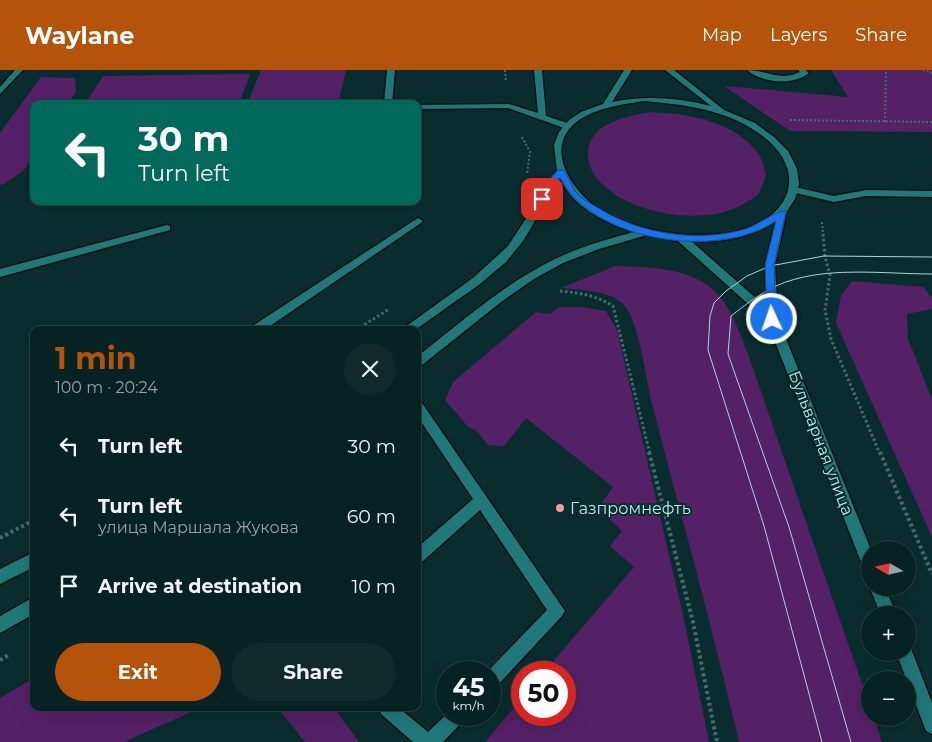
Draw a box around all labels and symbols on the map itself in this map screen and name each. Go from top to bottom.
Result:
pin [521,178,563,220]
position arrow [745,292,797,344]
street label: Бульварная улица [785,368,857,518]
place label: Газпромнефть [570,499,691,518]
marker: Газпромнефть [554,502,566,514]
north arrow [861,541,916,596]
speed limit sign: 50 [511,661,576,726]

